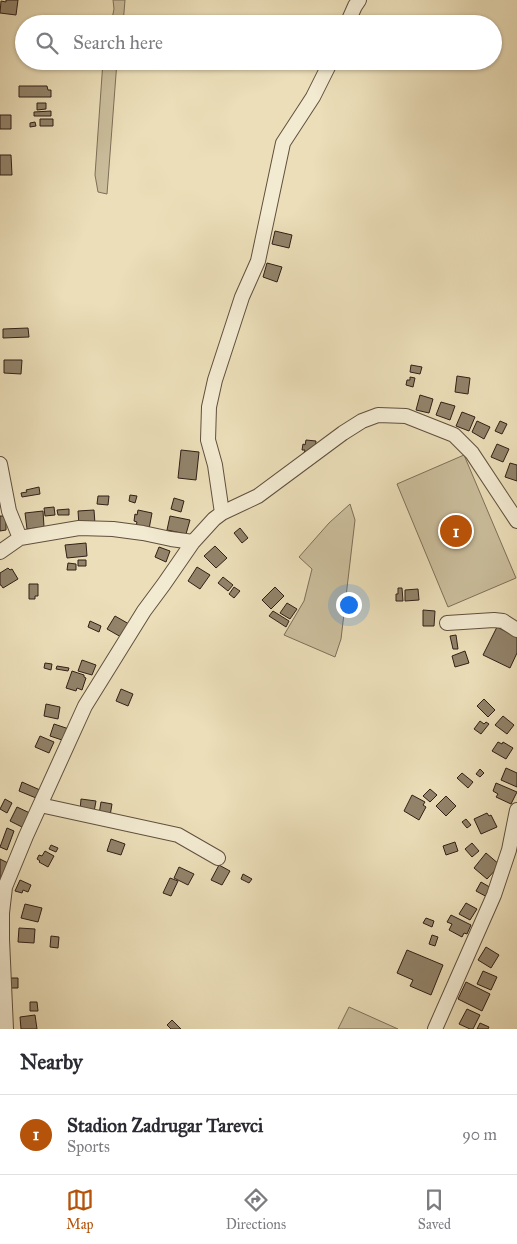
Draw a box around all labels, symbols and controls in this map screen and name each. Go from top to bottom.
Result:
search box [15,15,502,70]
icon: search [33,29,61,57]
text: Search here [73,31,163,54]
pin: 1 [440,512,472,550]
your location [336,592,362,618]
text: Nearby [20,1049,83,1075]
text: Stadion Zadrugar Tarevci [67,1114,263,1137]
text: 1 [33,1125,39,1144]
text: 90 m [462,1125,497,1144]
text: Sports [67,1137,110,1156]
tab: Map [66,1186,94,1233]
tab: Directions [226,1186,286,1233]
tab: Saved [418,1186,451,1233]

